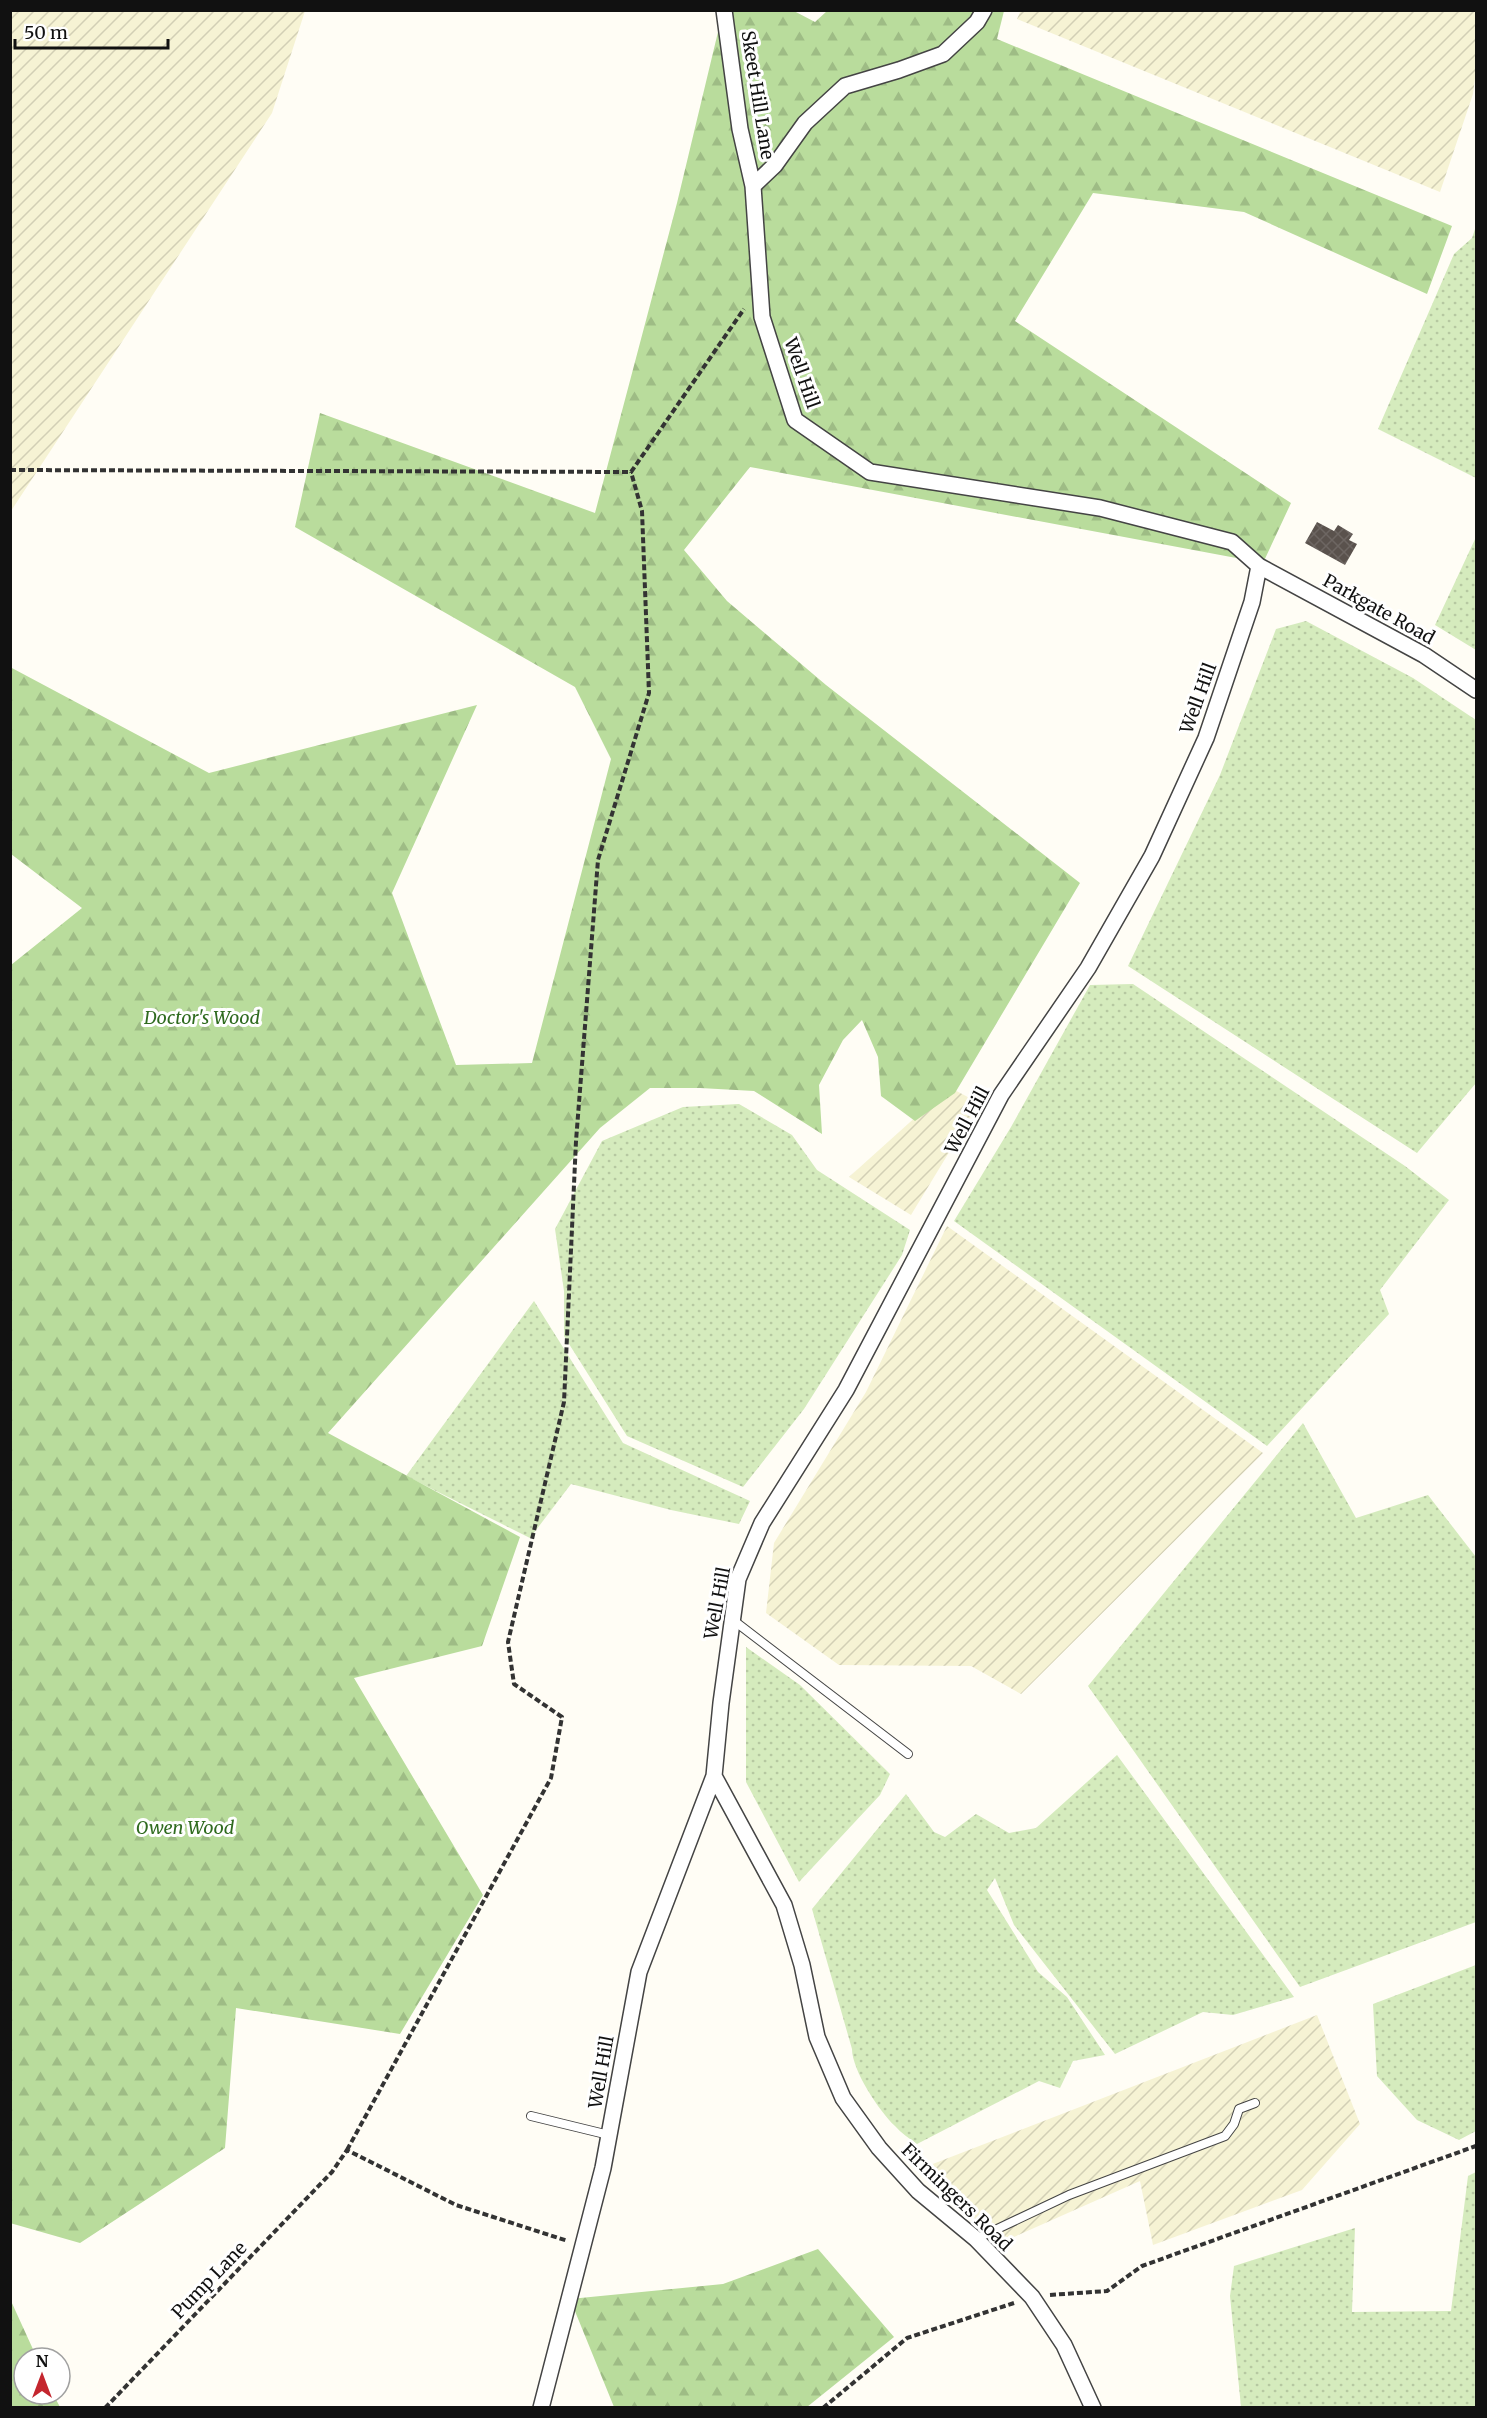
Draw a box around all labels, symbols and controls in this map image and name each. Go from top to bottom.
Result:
scale bar [15,12,168,50]
text: 50 m [24,21,68,44]
street label: Skeet Hill Lane [736,29,780,161]
street label: Well Hill [779,334,825,412]
street label: Parkgate Road [1319,569,1439,649]
street label: Well Hill [1174,659,1221,737]
park label: Doctor's Wood [143,1006,261,1029]
street label: Well Hill [939,1082,995,1159]
street label: Well Hill [699,1564,735,1642]
park label: Owen Wood [136,1816,235,1839]
street label: Well Hill [583,2034,619,2111]
street label: Firmingers Road [897,2138,1017,2256]
street label: Pump Lane [167,2237,251,2323]
north arrow [12,2346,72,2406]
text: N [36,2351,49,2371]

